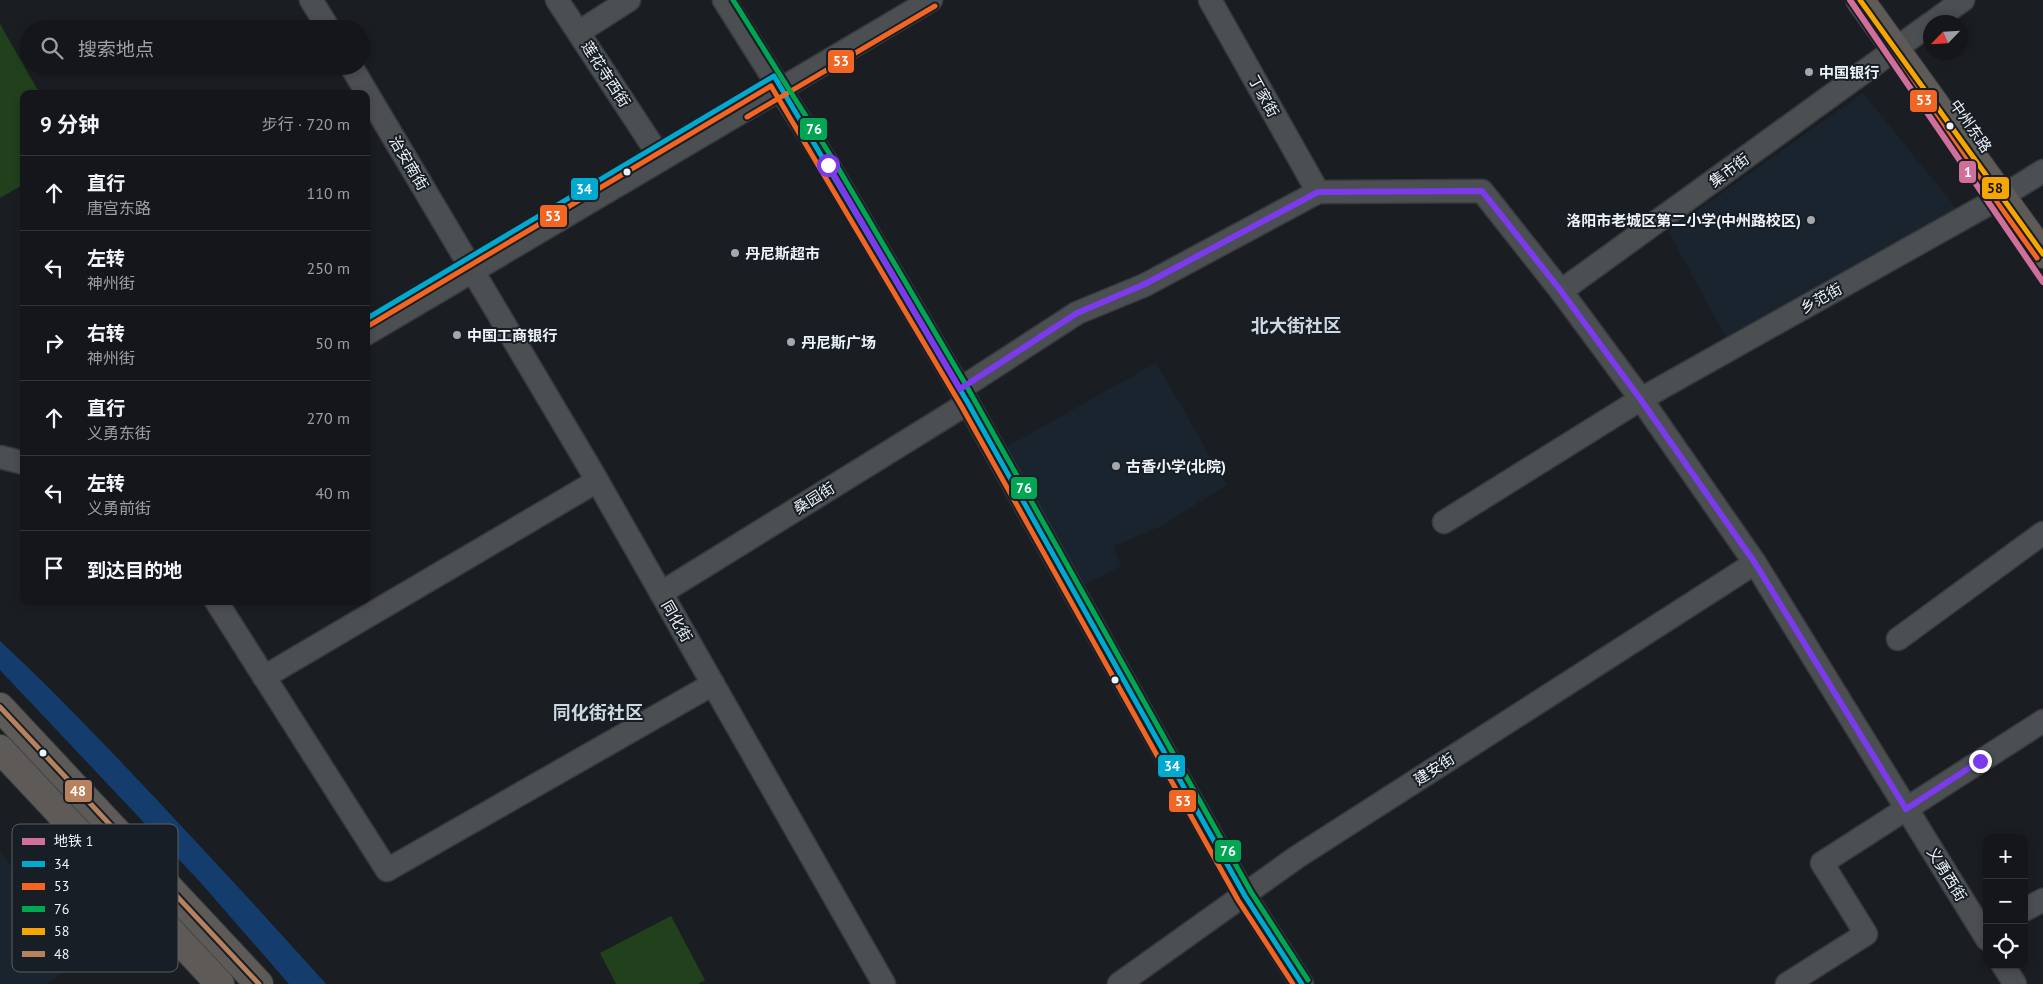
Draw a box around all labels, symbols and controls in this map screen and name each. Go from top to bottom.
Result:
north arrow [1923,15,1968,60]
search box [20,20,370,75]
icon: search [38,34,66,62]
text: 搜索地点 [78,37,154,61]
street label: 莲花寺西街 [578,37,634,111]
line badge: 53 [827,49,855,74]
text: 53 [833,52,849,70]
place label: 中国银行 [1819,63,1879,82]
marker: 中国银行 [1803,66,1815,78]
street label: 丁家街 [1245,72,1283,120]
line badge: 53 [1909,89,1938,113]
text: 53 [1916,91,1932,109]
street label: 中州东路 [1946,96,1996,156]
text: 9 分钟 [40,111,99,138]
text: 步行 · 720 m [262,114,350,134]
line badge: 76 [799,117,828,141]
text: 76 [806,120,822,138]
unlabelled marker [1945,121,1955,131]
street label: 治安南街 [385,132,433,194]
street label: 集市街 [1705,149,1753,191]
route start [817,154,840,177]
line badge: 1 [1958,160,1977,184]
text: 1 [1964,163,1972,181]
unlabelled marker [622,167,632,177]
text: 直行 [87,171,125,195]
line badge: 58 [1981,176,2010,200]
line badge: 34 [570,177,599,201]
icon: ahead [40,179,68,207]
text: 58 [1987,179,2003,197]
text: 34 [576,180,592,198]
text: 110 m [307,183,350,203]
text: 唐宫东路 [87,198,151,218]
line badge: 53 [539,204,568,228]
text: 53 [545,207,561,225]
place label: 洛阳市老城区第二小学(中州路校区) [1566,211,1801,230]
marker: 洛阳市老城区第二小学(中州路校区) [1805,214,1817,226]
place label: 丹尼斯超市 [745,244,820,263]
text: 左转 [87,246,125,270]
marker: 丹尼斯超市 [729,247,741,259]
icon: left [40,254,68,282]
text: 250 m [307,258,350,278]
text: 神州街 [87,273,135,293]
street label: 乡范街 [1797,279,1845,317]
district label: 北大街社区 [1251,314,1341,337]
text: 右转 [87,321,125,345]
place label: 中国工商银行 [467,326,557,345]
icon: right [40,329,68,357]
marker: 中国工商银行 [451,329,463,341]
text: 50 m [315,333,350,353]
place label: 丹尼斯广场 [801,333,876,352]
marker: 丹尼斯广场 [785,336,797,348]
text: 神州街 [87,348,135,368]
text: 直行 [87,396,125,420]
icon: ahead [40,404,68,432]
text: 270 m [307,408,350,428]
text: 义勇东街 [87,423,151,443]
place label: 古香小学(北院) [1126,457,1226,476]
marker: 古香小学(北院) [1110,460,1122,472]
text: 左转 [87,471,125,495]
line badge: 76 [1010,476,1038,500]
street label: 桑园街 [790,478,838,518]
icon: left [40,479,68,507]
text: 76 [1016,479,1032,497]
text: 40 m [315,483,350,503]
text: 义勇前街 [87,498,151,518]
icon: arrive [40,554,68,582]
text: 到达目的地 [87,558,182,582]
street label: 同化街 [658,597,696,645]
unlabelled marker [1110,675,1120,685]
district label: 同化街社区 [553,701,643,724]
unlabelled marker [38,748,48,758]
street label: 建安街 [1410,749,1458,789]
route end [1969,750,1992,773]
line badge: 34 [1157,754,1186,778]
text: 34 [1164,757,1180,775]
line badge: 48 [64,779,93,803]
text: 48 [70,782,86,800]
line badge: 53 [1168,789,1197,813]
text: 53 [1175,792,1191,810]
legend [12,824,178,972]
text: 地铁 1 [54,832,93,850]
map controls [1983,834,2028,969]
button: + [1983,834,2028,879]
line badge: 76 [1214,839,1242,863]
text: 76 [1220,842,1236,860]
street label: 义勇西街 [1923,844,1971,904]
text: 34 [54,855,70,873]
text: 53 [54,877,69,895]
button: − [1983,879,2028,924]
text: 76 [54,900,69,918]
text: 58 [54,922,69,940]
button: locate [1983,924,2028,969]
text: 48 [54,945,69,963]

